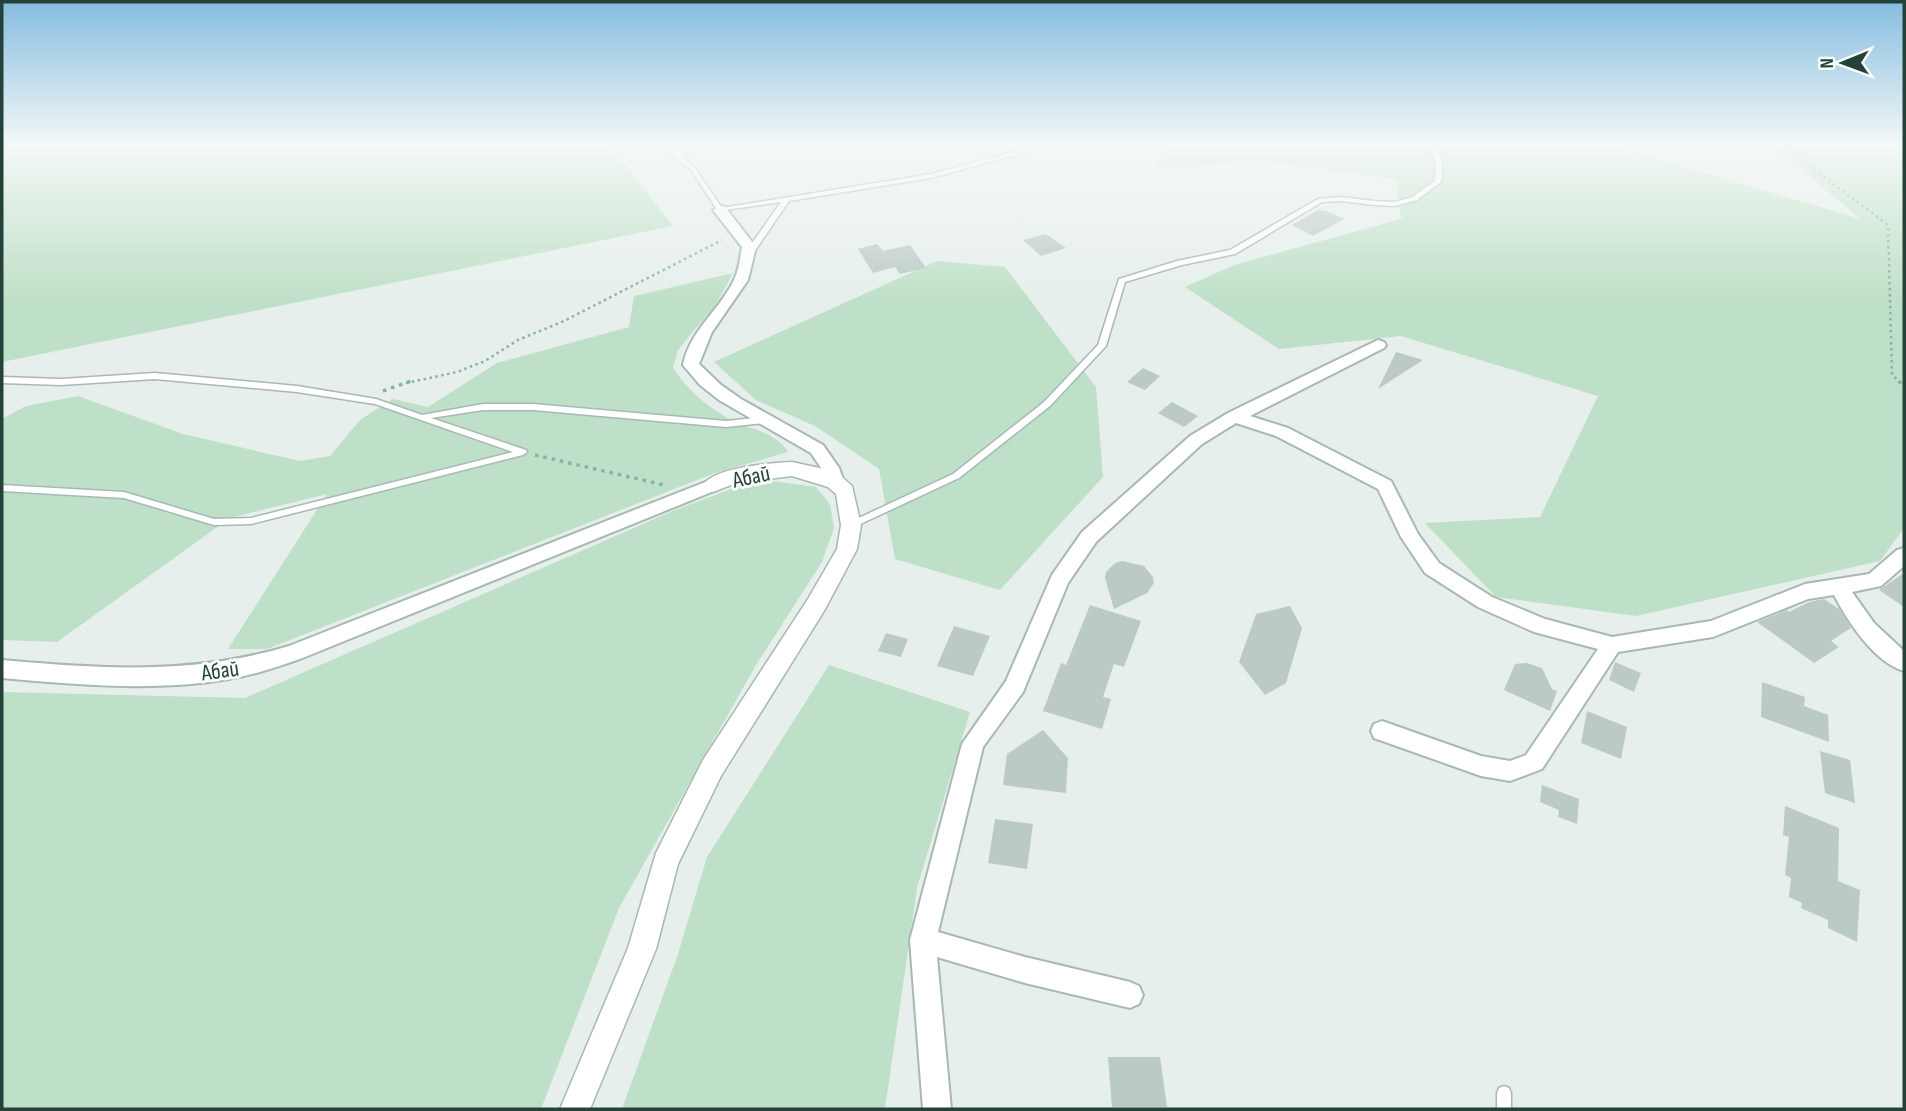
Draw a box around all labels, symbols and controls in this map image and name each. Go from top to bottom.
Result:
north arrow [1808,28,1878,98]
text: N [1816,58,1839,69]
street label: Абай [729,459,773,495]
street label: Абай [199,655,241,688]

